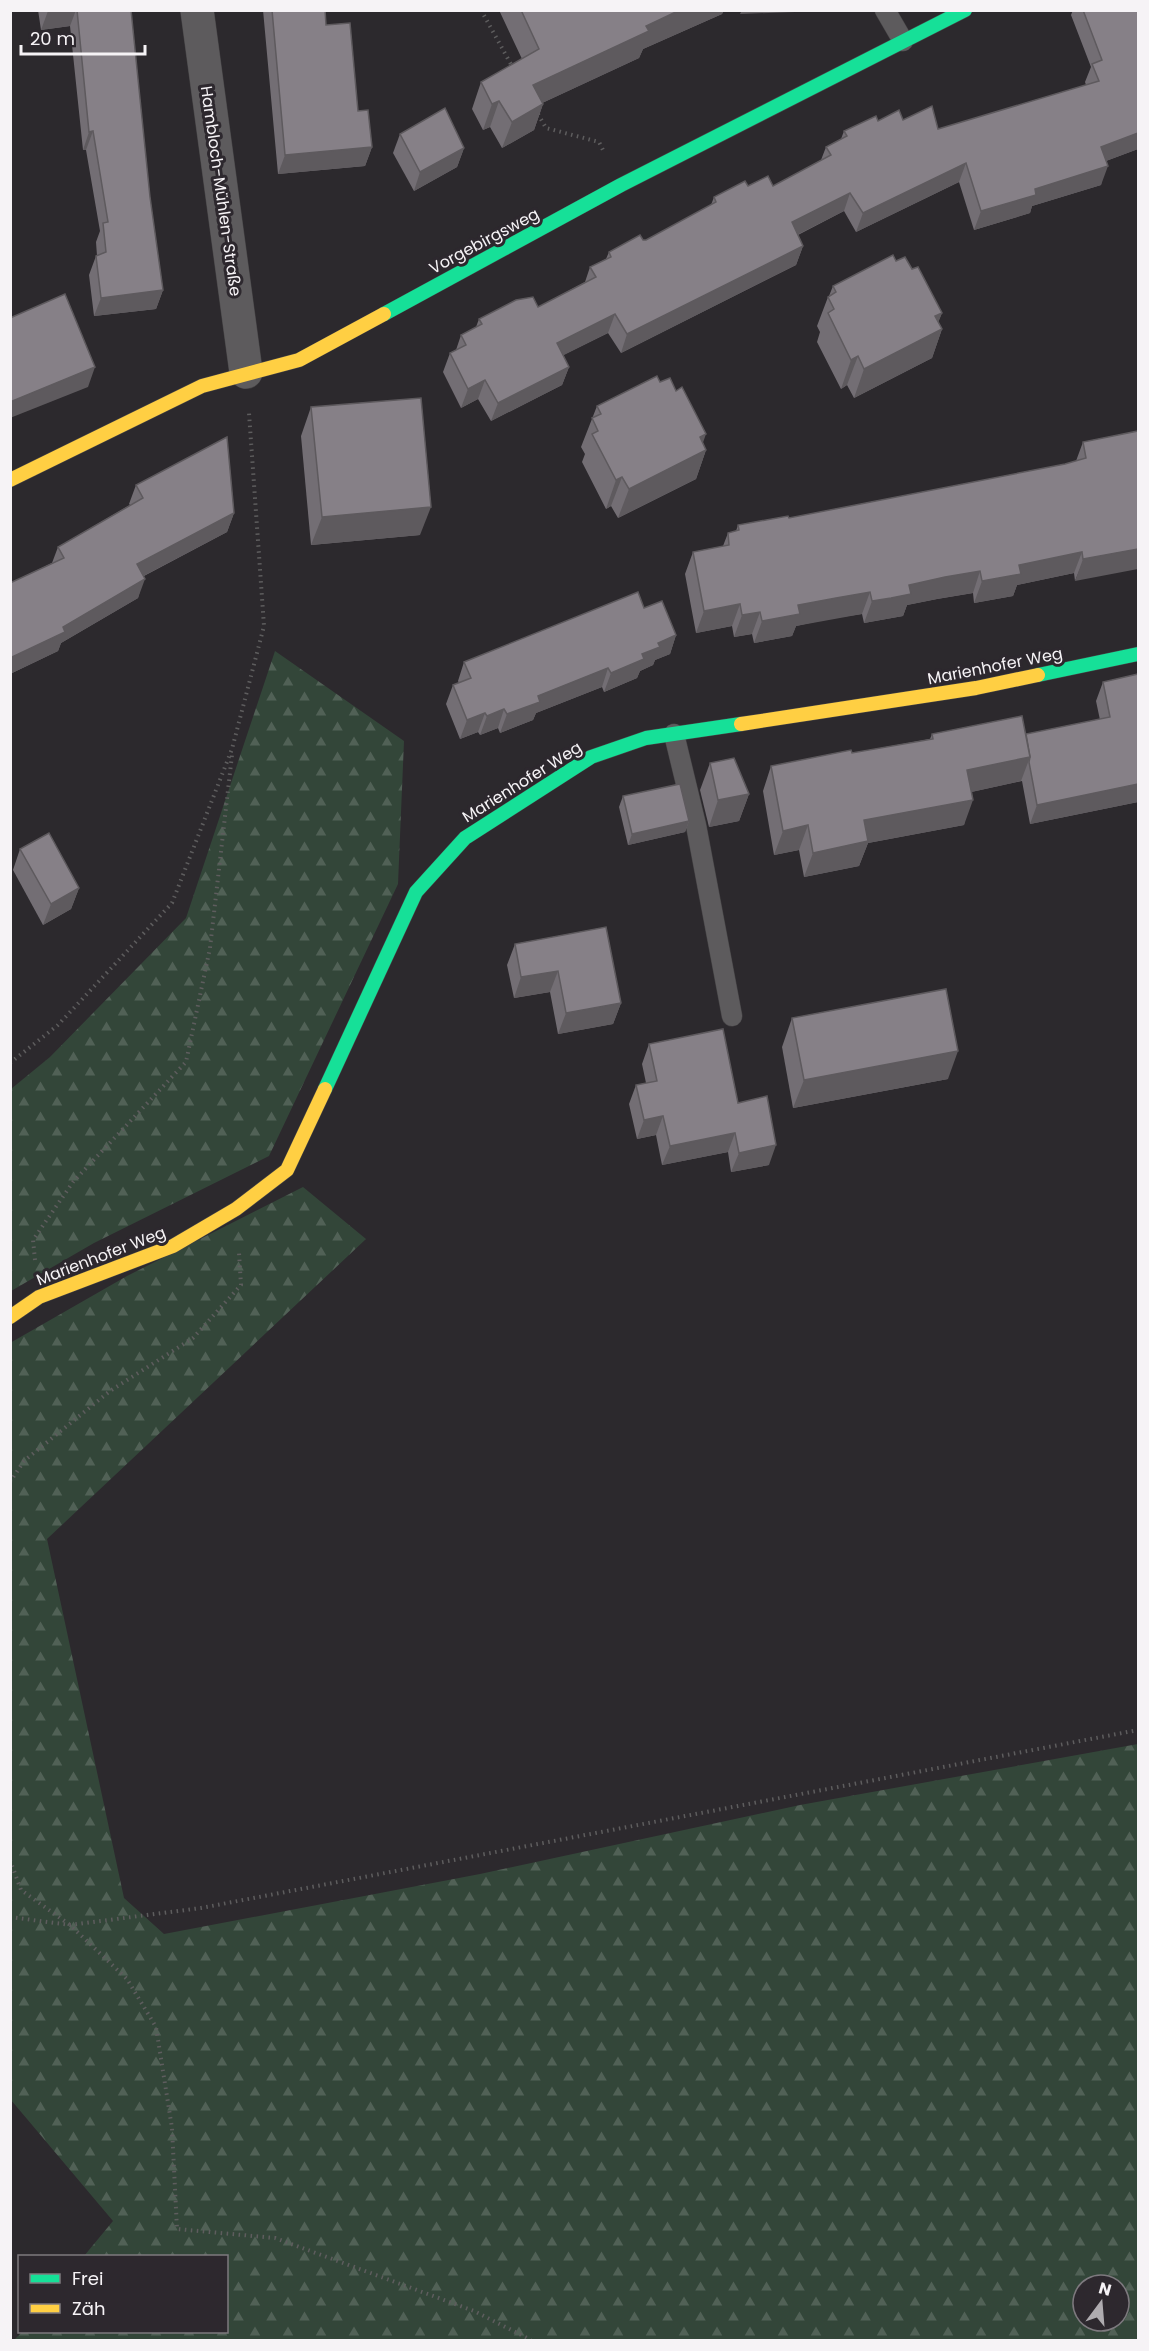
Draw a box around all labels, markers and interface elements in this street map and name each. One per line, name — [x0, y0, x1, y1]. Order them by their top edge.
scale bar — [21, 18, 146, 56]
text: 20 m — [30, 26, 75, 51]
street label: Hambloch-Mühlen-Straße — [195, 84, 247, 298]
street label: Vorgebirgsweg — [425, 202, 543, 280]
street label: Marienhofer Weg — [926, 642, 1064, 690]
street label: Marienhofer Weg — [458, 736, 586, 828]
street label: Marienhofer Weg — [33, 1221, 169, 1291]
legend — [18, 2255, 228, 2333]
text: Frei — [72, 2266, 103, 2291]
north arrow — [1071, 2273, 1131, 2333]
text: N — [1096, 2276, 1114, 2302]
text: Zäh — [72, 2296, 105, 2321]

